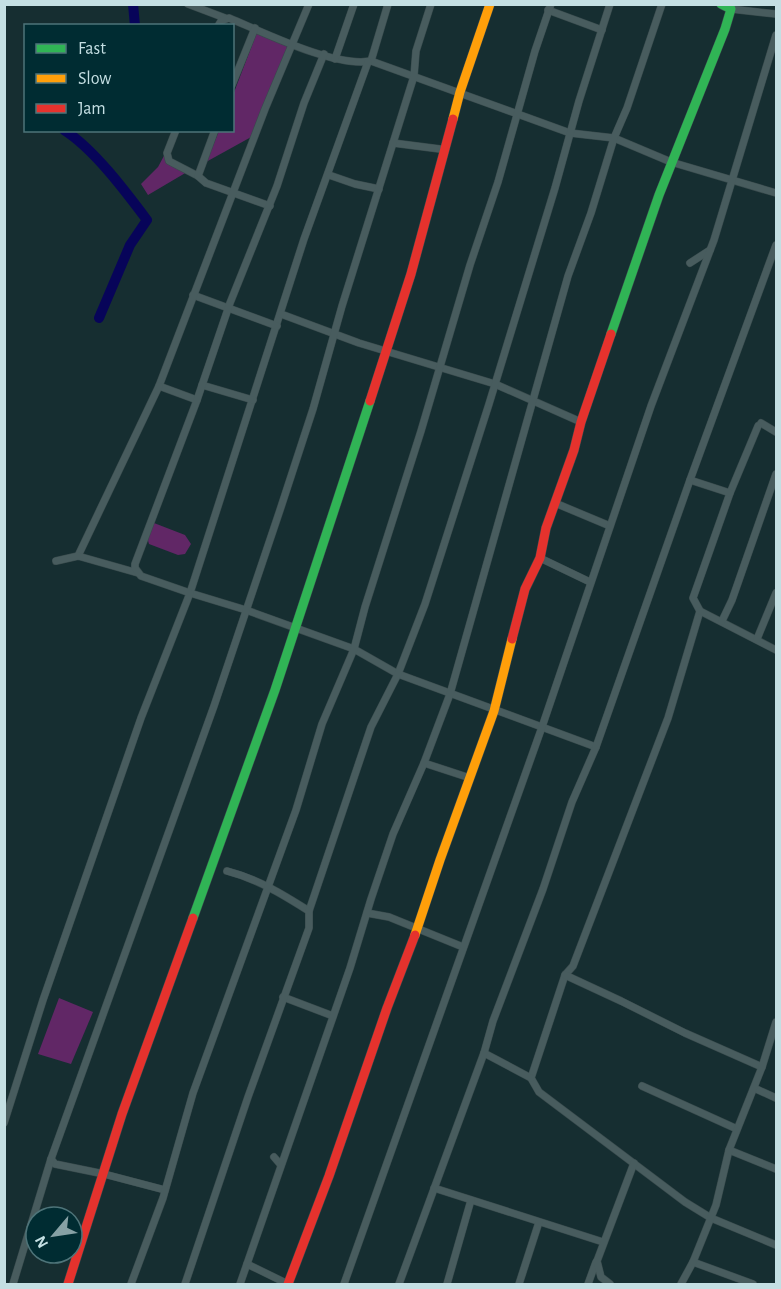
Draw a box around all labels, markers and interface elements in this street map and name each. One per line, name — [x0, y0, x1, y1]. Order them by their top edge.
legend — [24, 24, 234, 132]
text: Fast — [78, 40, 106, 58]
text: Slow — [78, 70, 111, 88]
text: Jam — [78, 100, 106, 118]
north arrow — [24, 1205, 84, 1265]
text: N — [32, 1233, 51, 1251]

